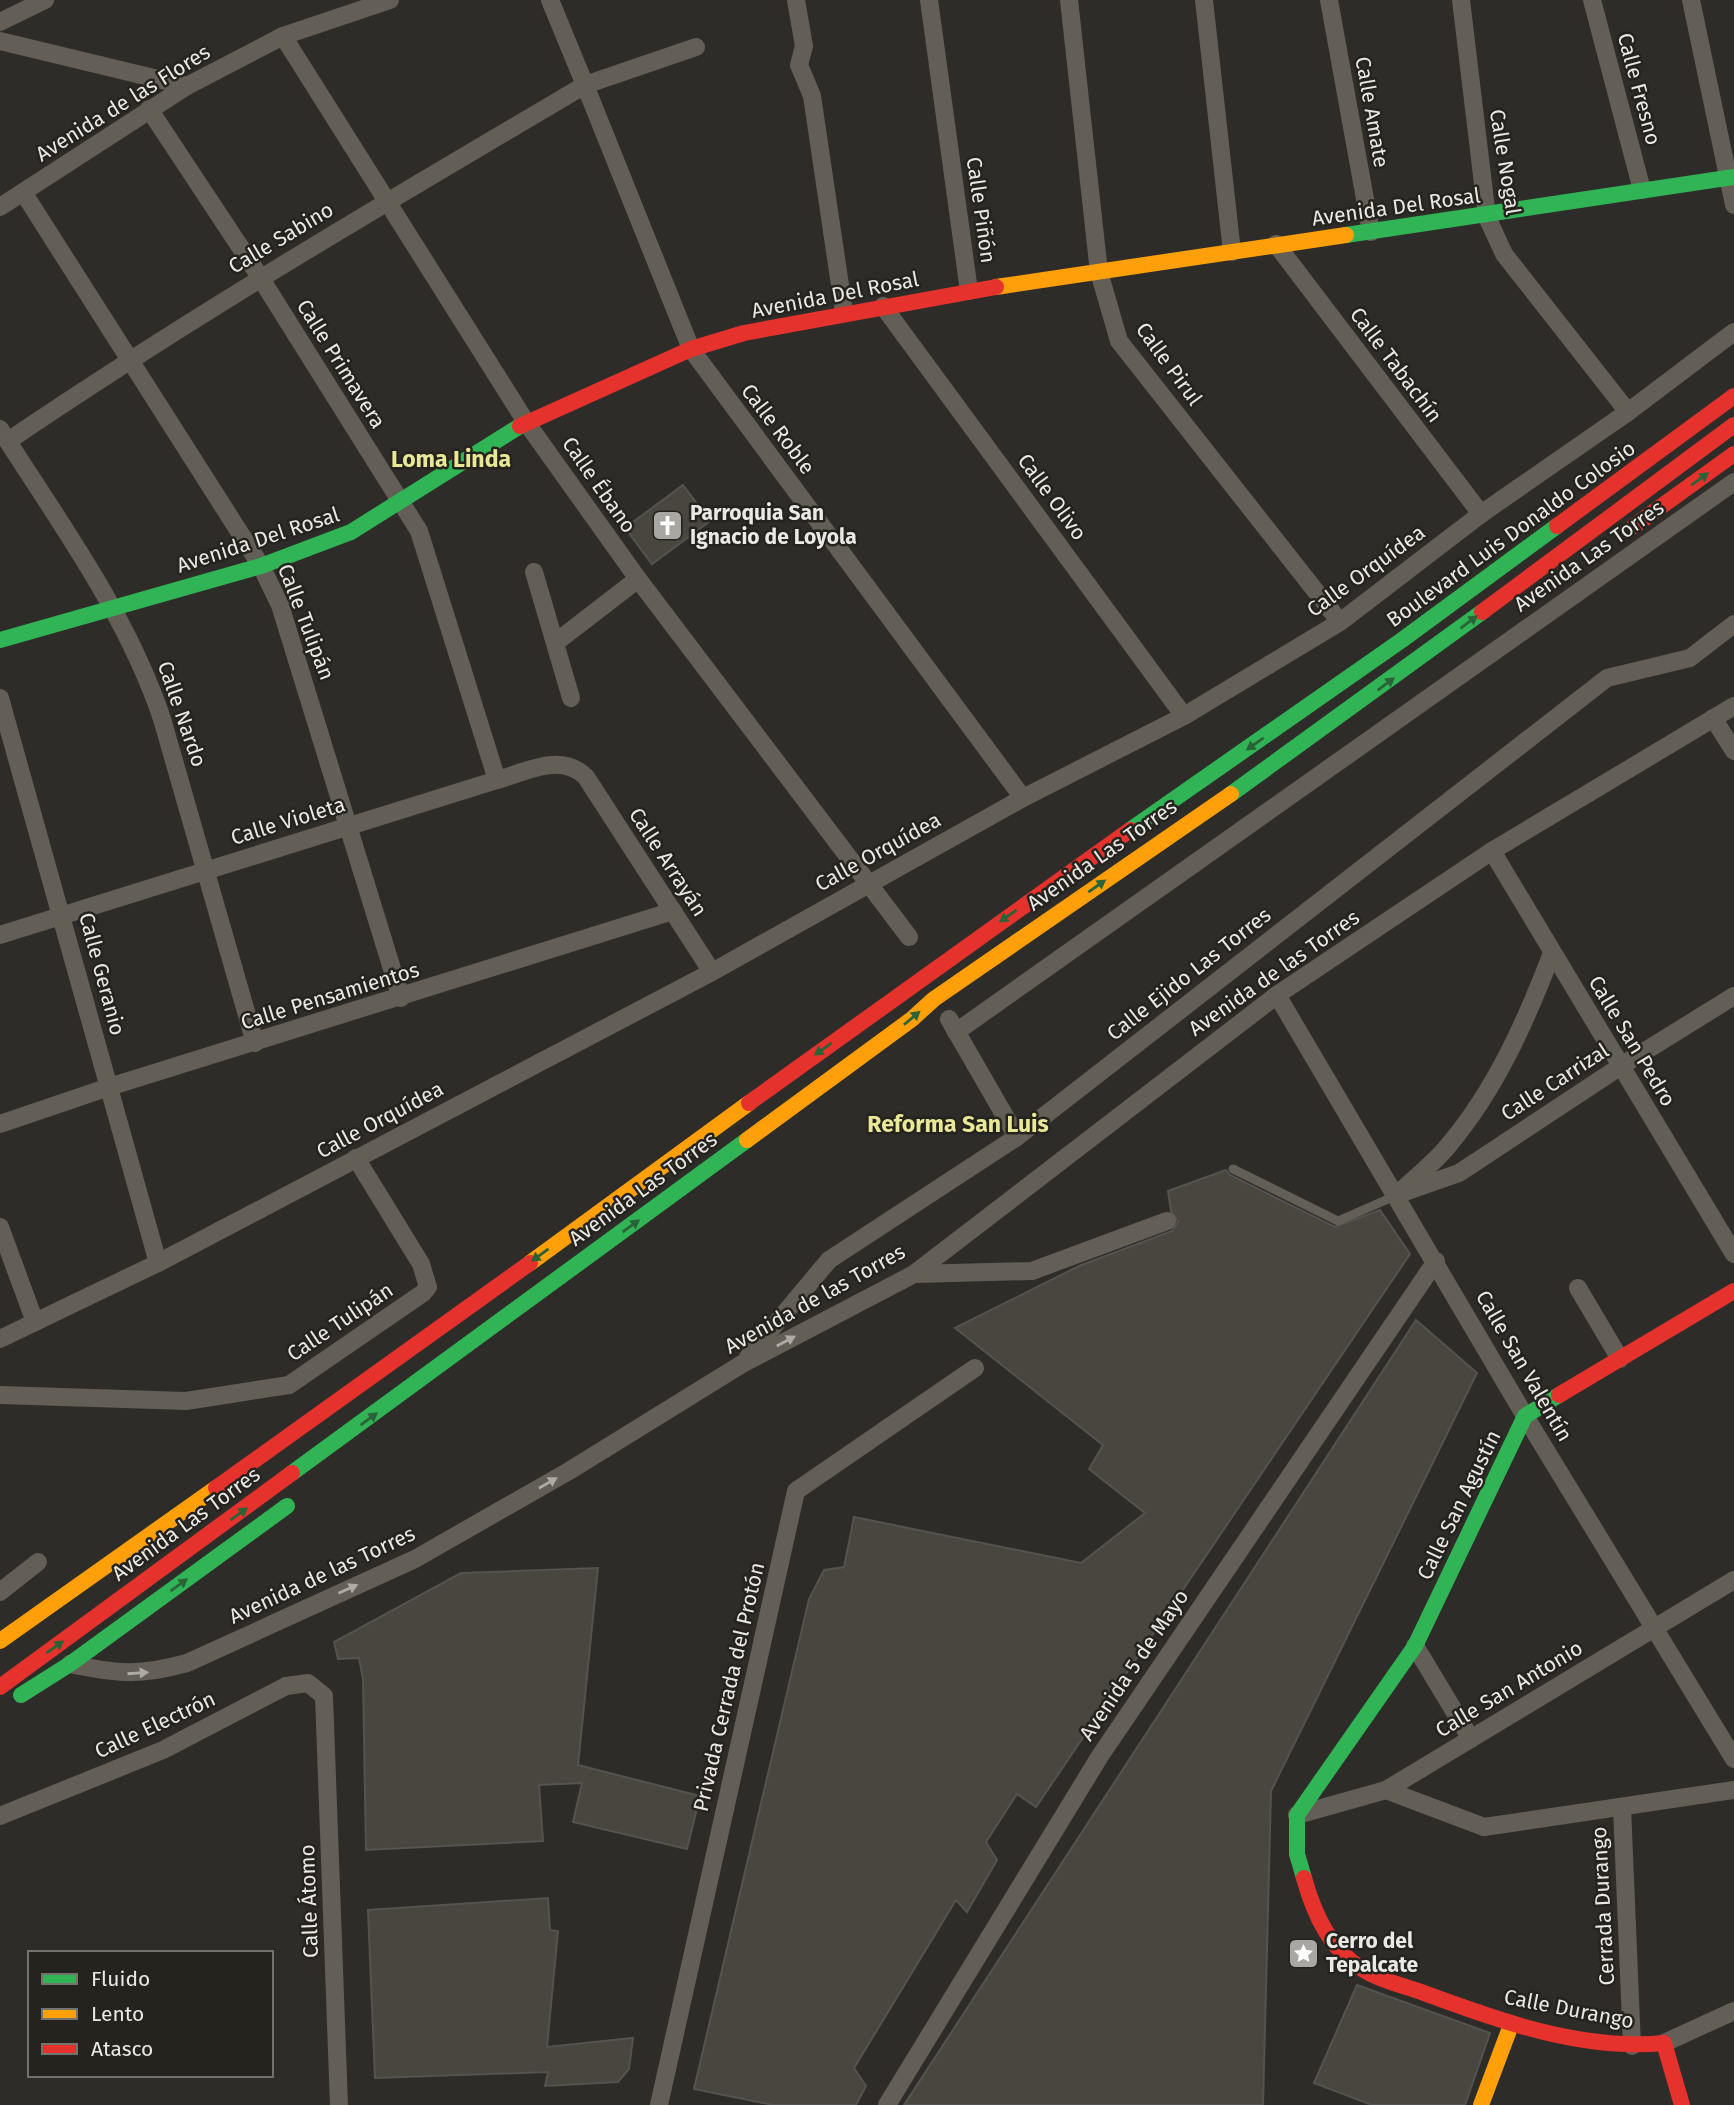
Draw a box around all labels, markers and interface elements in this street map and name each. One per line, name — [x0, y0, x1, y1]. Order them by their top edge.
street label: Calle Fresno — [1612, 30, 1666, 148]
street label: Avenida de las Flores — [31, 39, 215, 167]
street label: Calle Amate — [1349, 55, 1395, 169]
street label: Calle Nogal — [1484, 107, 1526, 217]
street label: Calle Piñón — [961, 155, 1001, 265]
street label: Avenida Del Rosal — [1310, 182, 1482, 232]
street label: Calle Sabino — [224, 197, 338, 279]
street label: Avenida Del Rosal — [749, 266, 921, 324]
street label: Calle Primavera — [291, 295, 391, 433]
street label: Calle Tabachín — [1344, 302, 1448, 428]
street label: Calle Pirul — [1130, 317, 1208, 411]
street label: Calle Roble — [736, 379, 820, 479]
street label: Calle Ébano — [556, 432, 642, 538]
street label: Boulevard Luis Donaldo Colosio — [1382, 435, 1640, 633]
district label: Loma Linda — [391, 445, 511, 473]
street label: Calle Olivo — [1012, 448, 1092, 546]
one-way arrow — [1691, 472, 1709, 486]
street label: Avenida Las Torres — [1509, 494, 1669, 617]
place label: Parroquia San Ignacio de Loyola — [690, 500, 857, 550]
street label: Avenida Del Rosal — [173, 501, 343, 579]
church icon: Parroquia San Ignacio de Loyola — [650, 508, 684, 542]
street label: Calle Orquídea — [1302, 519, 1430, 623]
street label: Calle Tulipán — [272, 560, 340, 684]
one-way arrow — [1460, 615, 1478, 629]
street label: Calle Nardo — [152, 658, 212, 770]
one-way arrow — [1376, 676, 1394, 691]
one-way arrow — [1246, 737, 1264, 751]
street label: Calle Violeta — [228, 791, 348, 851]
street label: Avenida Las Torres — [1022, 793, 1182, 916]
street label: Calle Arrayán — [623, 803, 713, 921]
street label: Calle Orquídea — [811, 807, 945, 897]
one-way arrow — [1088, 879, 1106, 893]
street label: Calle Ejido Las Torres — [1102, 902, 1276, 1046]
street label: Avenida de las Torres — [1184, 904, 1365, 1042]
one-way arrow — [999, 909, 1017, 923]
street label: Calle Geranio — [73, 910, 131, 1038]
street label: Calle Pensamientos — [238, 956, 423, 1036]
street label: Calle San Pedro — [1583, 971, 1681, 1111]
one-way arrow — [903, 1010, 921, 1026]
street label: Calle Carrizal — [1496, 1038, 1614, 1126]
one-way arrow — [814, 1042, 832, 1056]
street label: Calle Orquídea — [312, 1076, 448, 1164]
district label: Reforma San Luis — [867, 1110, 1049, 1138]
street label: Avenida Las Torres — [564, 1126, 722, 1252]
one-way arrow — [622, 1220, 640, 1234]
street label: Avenida de las Torres — [720, 1238, 910, 1359]
one-way arrow — [531, 1248, 550, 1262]
street label: Calle Tulipán — [282, 1277, 398, 1367]
street label: Calle San Valentín — [1470, 1286, 1578, 1446]
one-way arrow — [776, 1335, 796, 1347]
one-way arrow — [359, 1412, 377, 1427]
street label: Calle San Agustín — [1412, 1426, 1506, 1584]
street label: Avenida Las Torres — [107, 1461, 265, 1587]
one-way arrow — [539, 1476, 558, 1489]
one-way arrow — [230, 1506, 248, 1521]
street label: Avenida de las Torres — [225, 1520, 419, 1630]
street label: Privada Cerrada del Protón — [688, 1560, 770, 1814]
one-way arrow — [170, 1578, 189, 1592]
one-way arrow — [338, 1583, 358, 1595]
street label: Avenida 5 de Mayo — [1074, 1584, 1194, 1746]
street label: Calle San Antonio — [1431, 1635, 1587, 1743]
one-way arrow — [46, 1640, 64, 1654]
one-way arrow — [127, 1667, 149, 1678]
street label: Calle Electrón — [90, 1686, 220, 1764]
street label: Cerrada Durango — [1586, 1826, 1620, 1986]
street label: Calle Átomo — [294, 1844, 324, 1958]
place label: Cerro del Tepalcate — [1326, 1928, 1419, 1978]
place icon: Cerro del Tepalcate — [1286, 1936, 1320, 1970]
legend — [28, 1951, 273, 2077]
text: Fluido — [91, 1966, 150, 1992]
street label: Calle Durango — [1502, 1984, 1636, 2034]
text: Lento — [91, 2001, 144, 2027]
text: Atasco — [91, 2036, 153, 2062]

